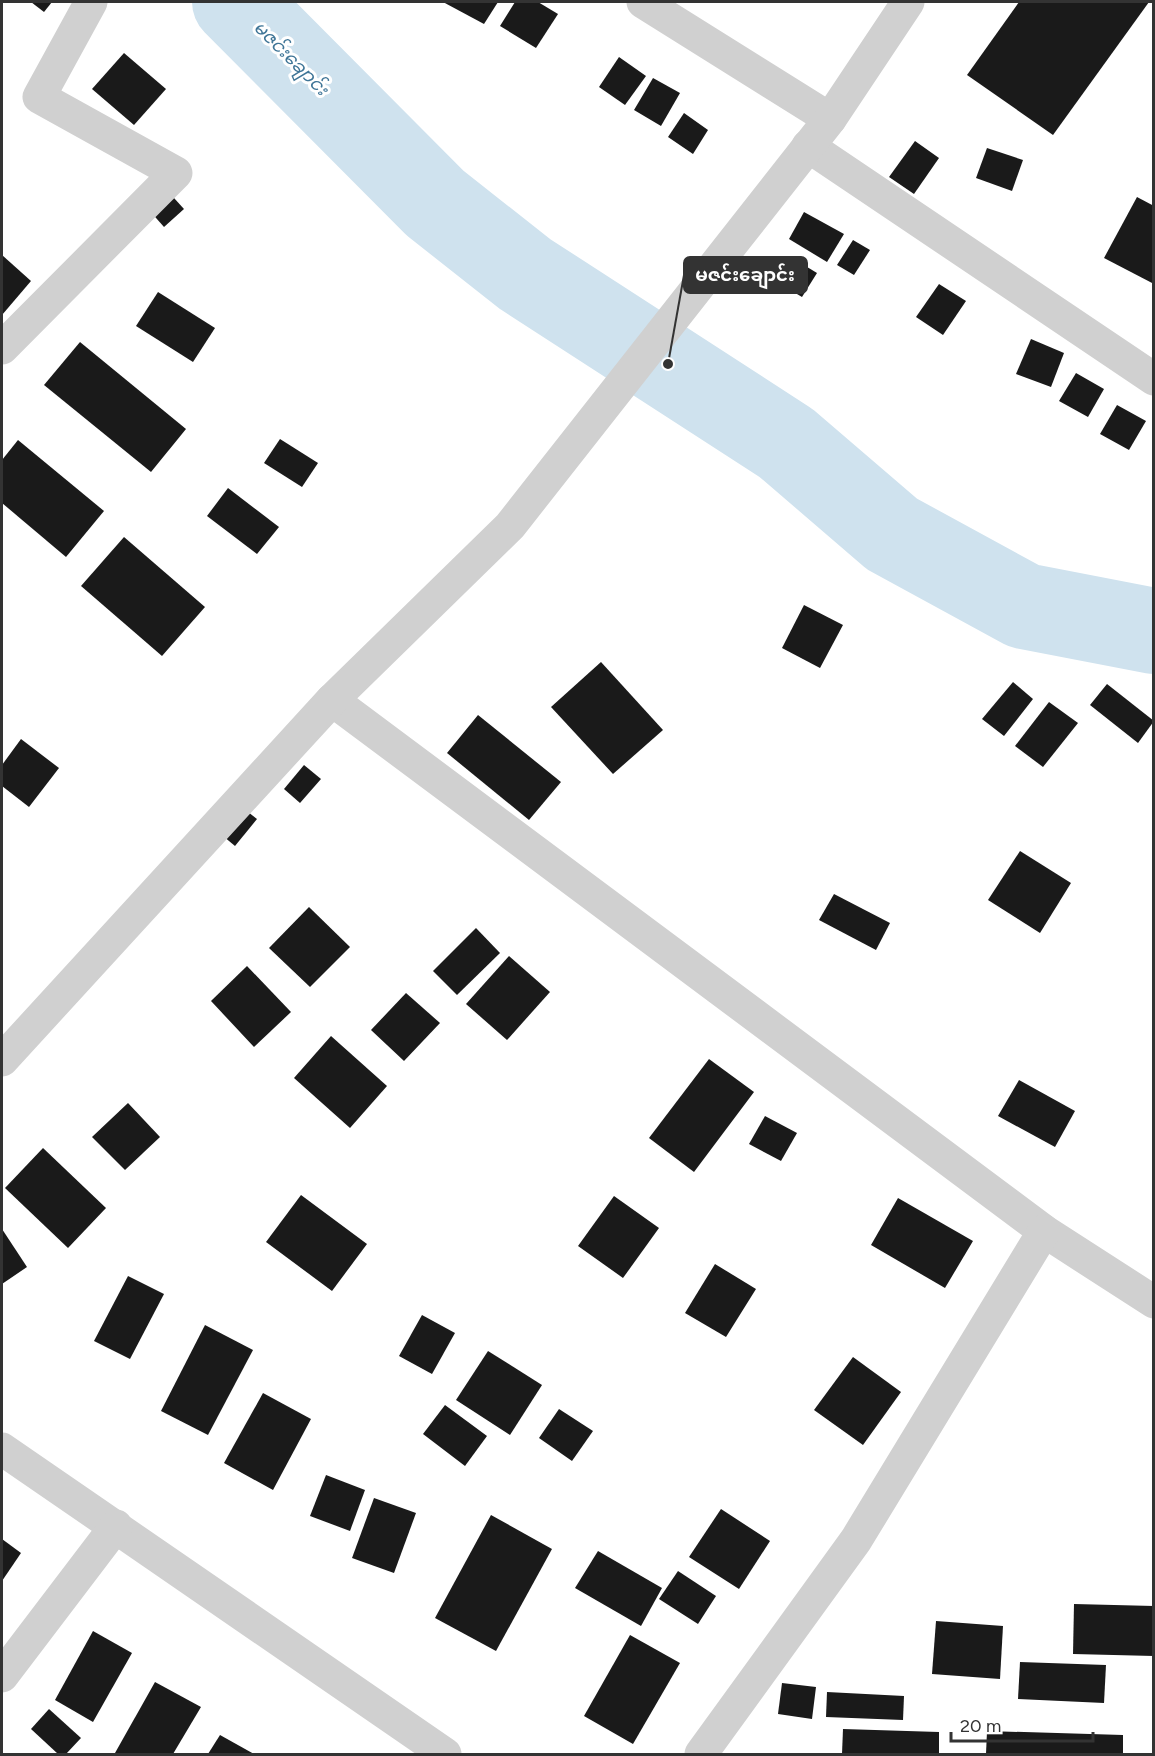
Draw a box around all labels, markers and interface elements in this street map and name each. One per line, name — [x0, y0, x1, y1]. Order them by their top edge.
water label: မဇင်းချောင်း — [246, 15, 336, 104]
callout: မဇင်းချောင်း — [684, 257, 807, 293]
text: မဇင်းချောင်း — [695, 263, 795, 290]
scale bar — [951, 1705, 1094, 1743]
text: 20 m — [960, 1715, 1001, 1737]

